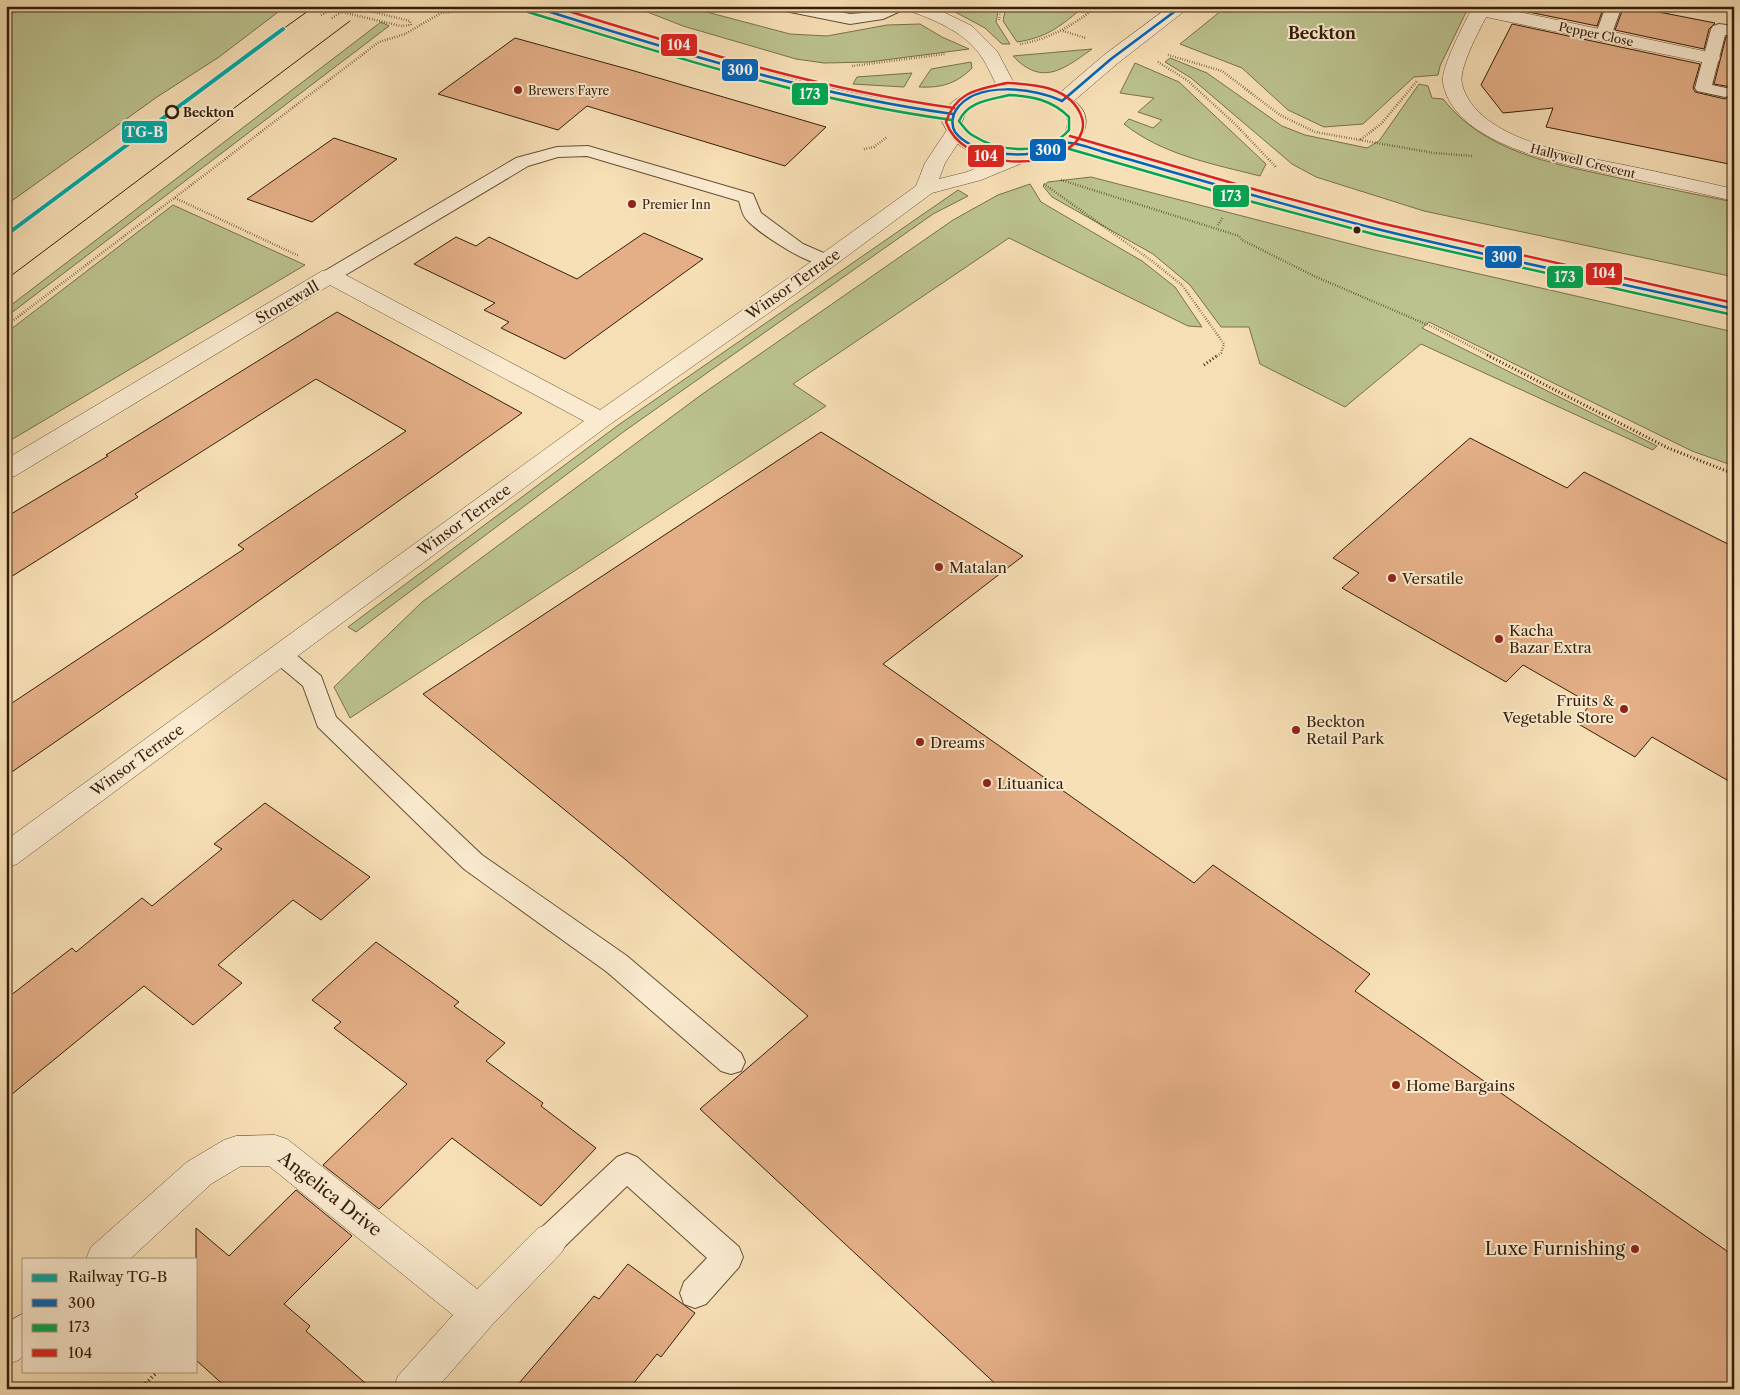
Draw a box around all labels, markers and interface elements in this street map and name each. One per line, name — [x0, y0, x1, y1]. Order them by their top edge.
street label: Pepper Close — [1557, 19, 1635, 49]
district label: Beckton — [1288, 23, 1356, 43]
line badge: 104 — [660, 33, 698, 57]
text: 104 — [667, 36, 691, 54]
line badge: 300 — [721, 58, 759, 82]
text: 300 — [727, 61, 753, 79]
line badge: 173 — [791, 82, 829, 106]
place label: Brewers Fayre — [528, 83, 610, 98]
marker: Brewers Fayre — [512, 84, 524, 96]
text: 173 — [799, 85, 821, 103]
marker: Beckton — [165, 105, 179, 119]
place label: Beckton — [183, 105, 235, 120]
line badge: TG-B — [121, 120, 168, 144]
text: TG-B — [124, 123, 164, 141]
line badge: 300 — [1029, 138, 1067, 162]
text: 300 — [1035, 141, 1061, 159]
street label: Hallywell Crescent — [1529, 141, 1638, 181]
line badge: 104 — [967, 144, 1005, 168]
text: 104 — [974, 147, 998, 165]
line badge: 173 — [1212, 184, 1250, 208]
text: 173 — [1220, 187, 1242, 205]
place label: Premier Inn — [642, 197, 711, 212]
marker: Premier Inn — [626, 198, 638, 210]
unlabelled marker — [1352, 225, 1362, 235]
street label: Winsor Terrace — [741, 244, 844, 324]
line badge: 300 — [1484, 245, 1523, 269]
text: 300 — [1491, 248, 1517, 266]
line badge: 104 — [1585, 262, 1623, 286]
text: 104 — [1592, 264, 1616, 282]
line badge: 173 — [1546, 265, 1584, 289]
text: 173 — [1554, 268, 1576, 286]
street label: Stonewall — [252, 276, 322, 328]
street label: Winsor Terrace — [413, 480, 514, 561]
place label: Matalan — [949, 558, 1008, 577]
marker: Matalan — [933, 561, 945, 573]
place label: Versatile — [1401, 569, 1463, 588]
marker: Versatile — [1386, 572, 1398, 584]
place label: Kacha Bazar Extra — [1509, 621, 1592, 657]
marker: Kacha Bazar Extra — [1493, 633, 1505, 645]
place label: Fruits & Vegetable Store — [1502, 691, 1614, 727]
marker: Fruits & Vegetable Store — [1618, 703, 1630, 715]
place label: Beckton Retail Park — [1306, 712, 1385, 748]
street label: Winsor Terrace — [86, 720, 187, 801]
marker: Beckton Retail Park — [1290, 724, 1302, 736]
place label: Dreams — [930, 733, 985, 752]
marker: Dreams — [914, 736, 926, 748]
place label: Lituanica — [997, 774, 1064, 793]
marker: Lituanica — [981, 777, 993, 789]
place label: Home Bargains — [1406, 1076, 1515, 1095]
marker: Home Bargains — [1390, 1079, 1402, 1091]
street label: Angelica Drive — [273, 1146, 386, 1241]
place label: Luxe Furnishing — [1485, 1238, 1626, 1260]
marker: Luxe Furnishing — [1629, 1243, 1641, 1255]
legend — [22, 1258, 198, 1372]
text: Railway TG-B — [68, 1267, 167, 1286]
text: 300 — [68, 1293, 95, 1312]
text: 173 — [68, 1317, 90, 1336]
text: 104 — [68, 1343, 92, 1362]

